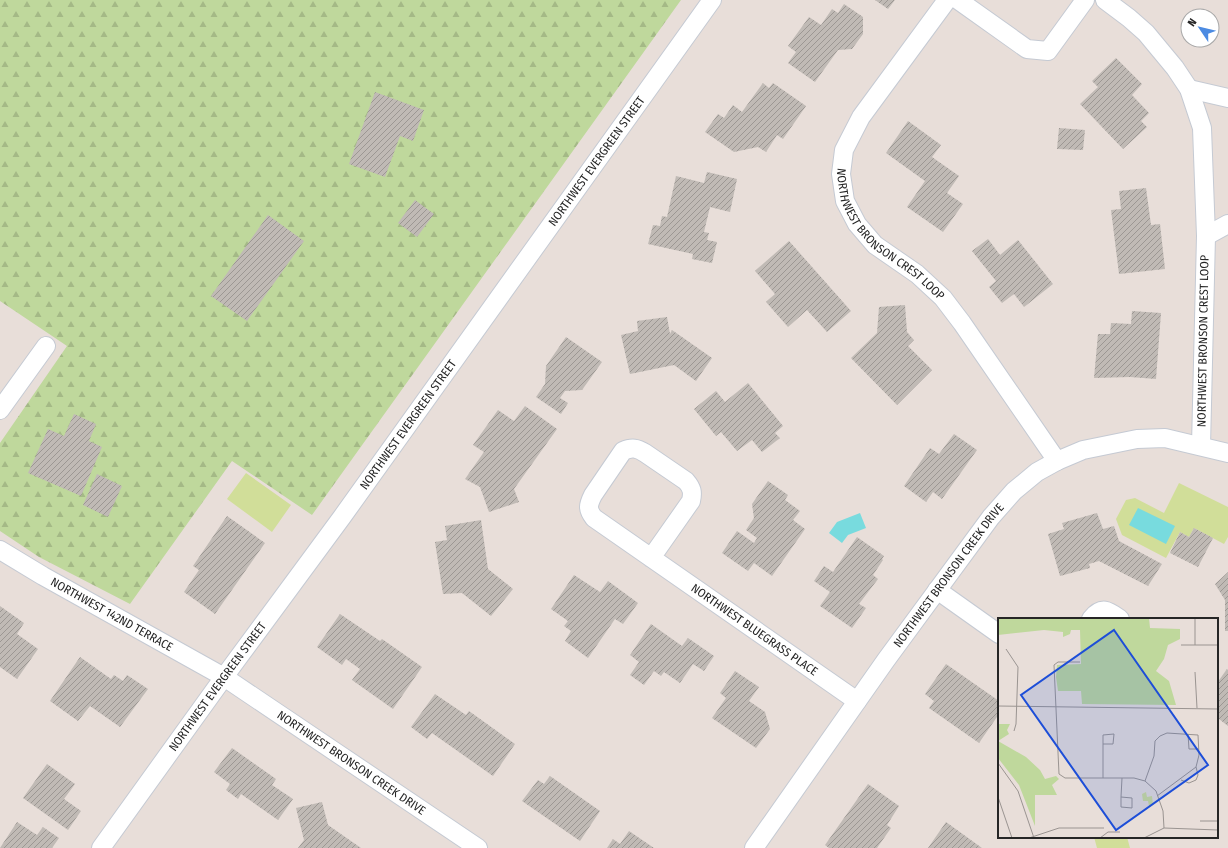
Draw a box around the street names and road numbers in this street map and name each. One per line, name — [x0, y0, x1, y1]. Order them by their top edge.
street label: NORTHWEST EVERGREEN STREET — [546, 93, 648, 229]
street label: NORTHWEST BRONSON CREST LOOP — [834, 167, 947, 303]
street label: NORTHWEST BRONSON CREST LOOP — [1194, 255, 1212, 427]
street label: NORTHWEST EVERGREEN STREET — [357, 357, 459, 492]
street label: NORTHWEST BRONSON CREEK DRIVE — [891, 500, 1007, 650]
street label: NORTHWEST 142ND TERRACE — [48, 575, 176, 654]
street label: NORTHWEST BLUEGRASS PLACE — [689, 581, 821, 679]
street label: NORTHWEST EVERGREEN STREET — [166, 619, 269, 754]
street label: NORTHWEST BRONSON CREEK DRIVE — [275, 708, 428, 818]

